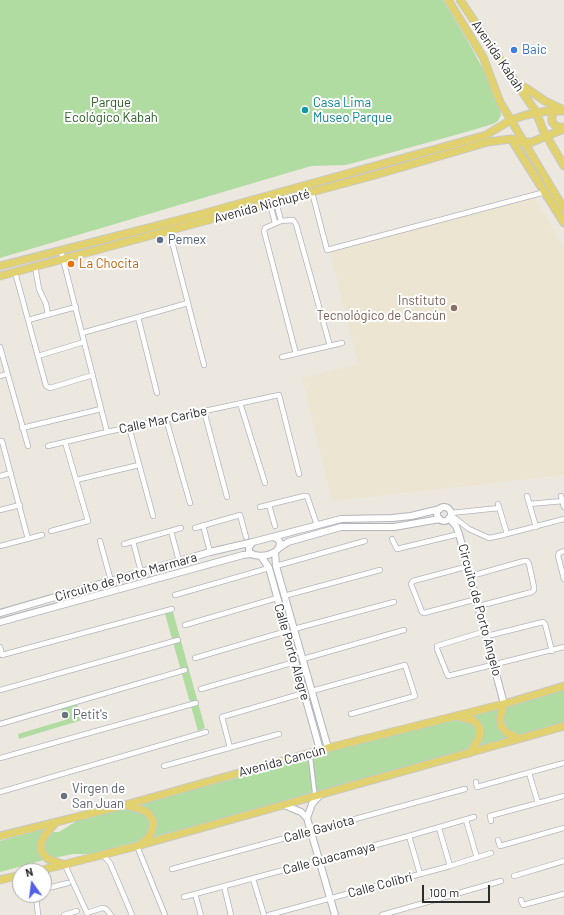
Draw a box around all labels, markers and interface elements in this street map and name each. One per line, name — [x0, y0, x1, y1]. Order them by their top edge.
street label: Avenida Kabah — [468, 17, 528, 95]
place label: Baic — [522, 42, 547, 58]
marker: Baic — [509, 45, 519, 55]
park label: Parque Ecológico Kabah — [64, 95, 158, 126]
place label: Casa Lima Museo Parque — [313, 95, 392, 126]
marker: Casa Lima Museo Parque — [300, 105, 310, 115]
street label: Avenida Nichupté — [212, 186, 312, 226]
place label: Pemex — [168, 232, 206, 248]
marker: Pemex — [155, 235, 165, 245]
place label: La Chocita — [79, 256, 139, 272]
marker: La Chocita — [66, 259, 76, 269]
place label: Instituto Tecnológico de Cancún — [316, 293, 446, 324]
marker: Instituto Tecnológico de Cancún — [449, 303, 459, 313]
street label: Calle Mar Caribe — [118, 403, 208, 437]
street label: Circuito de Porto Angelo — [455, 542, 505, 678]
street label: Circuito de Porto Marmara — [53, 549, 199, 605]
street label: Calle Porto Alegre — [271, 602, 313, 702]
place label: Petit's — [73, 707, 108, 723]
marker: Petit's — [60, 710, 70, 720]
street label: Avenida Cancún — [237, 742, 327, 780]
place label: Virgen de San Juan — [72, 781, 125, 812]
marker: Virgen de San Juan — [59, 791, 69, 801]
street label: Calle Gaviota — [282, 812, 356, 846]
street label: Calle Guacamaya — [281, 838, 377, 878]
north arrow — [12, 863, 52, 903]
text: N — [24, 865, 34, 879]
street label: Calle Colibrí — [346, 869, 414, 901]
scale bar — [424, 877, 492, 903]
text: 100 m — [429, 885, 459, 899]

